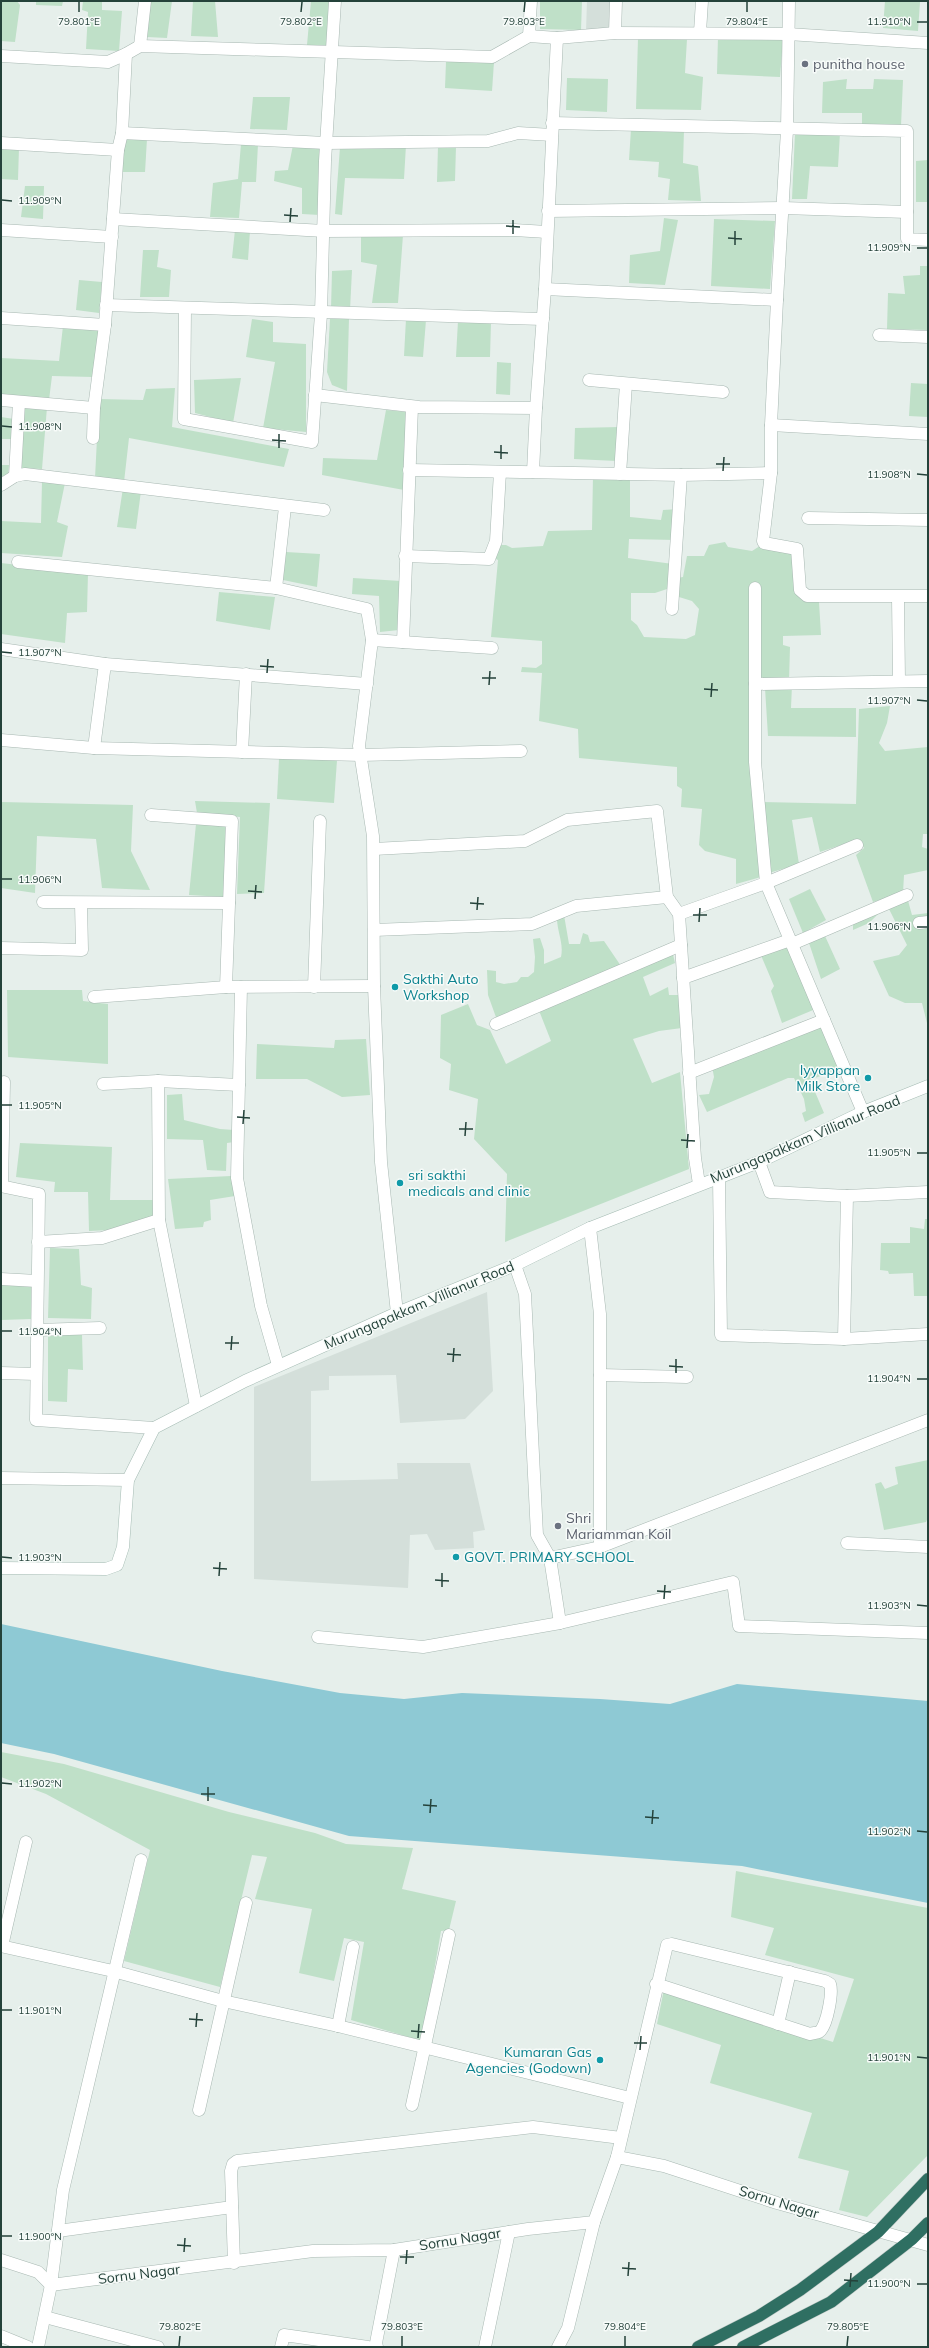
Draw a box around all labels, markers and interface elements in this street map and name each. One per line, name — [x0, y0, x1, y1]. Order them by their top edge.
text: 79.801°E — [58, 15, 100, 28]
text: 79.802°E — [280, 15, 322, 28]
text: 79.803°E — [503, 15, 545, 28]
text: 79.804°E — [726, 15, 768, 28]
text: 11.910°N — [867, 15, 911, 28]
place label: punitha house — [813, 55, 905, 73]
marker: punitha house — [800, 59, 810, 69]
text: 11.909°N — [18, 194, 62, 207]
text: 11.909°N — [867, 241, 911, 254]
text: 11.908°N — [18, 420, 62, 433]
text: 11.908°N — [867, 468, 911, 481]
text: 11.907°N — [18, 646, 62, 659]
text: 11.907°N — [867, 694, 911, 707]
text: 11.906°N — [18, 873, 62, 886]
text: 11.906°N — [867, 920, 911, 933]
place label: Sakthi Auto Workshop — [403, 970, 478, 1004]
marker: Sakthi Auto Workshop — [390, 982, 400, 992]
place label: Iyyappan Milk Store — [796, 1061, 860, 1095]
marker: Iyyappan Milk Store — [863, 1073, 873, 1083]
street label: Murungapakkam Villianur Road — [707, 1091, 903, 1187]
text: 11.905°N — [18, 1099, 62, 1112]
text: 11.905°N — [867, 1146, 911, 1159]
place label: sri sakthi medicals and clinic — [408, 1166, 530, 1200]
marker: sri sakthi medicals and clinic — [395, 1178, 405, 1188]
street label: Murungapakkam Villianur Road — [321, 1257, 517, 1353]
text: 11.904°N — [18, 1325, 62, 1338]
text: 11.904°N — [867, 1372, 911, 1385]
place label: Shri Mariamman Koil — [566, 1509, 671, 1543]
marker: Shri Mariamman Koil — [553, 1521, 563, 1531]
place label: GOVT. PRIMARY SCHOOL — [464, 1548, 634, 1566]
text: 11.903°N — [18, 1551, 62, 1564]
marker: GOVT. PRIMARY SCHOOL — [451, 1552, 461, 1562]
text: 11.903°N — [867, 1599, 911, 1612]
text: 11.902°N — [18, 1777, 62, 1790]
text: 11.902°N — [867, 1825, 911, 1838]
text: 11.901°N — [18, 2004, 62, 2017]
place label: Kumaran Gas Agencies (Godown) — [465, 2043, 592, 2077]
text: 11.901°N — [867, 2051, 911, 2064]
marker: Kumaran Gas Agencies (Godown) — [595, 2055, 605, 2065]
street label: Sornu Nagar — [737, 2181, 822, 2223]
street label: Sornu Nagar — [418, 2224, 503, 2254]
text: 11.900°N — [18, 2230, 62, 2243]
street label: Sornu Nagar — [97, 2260, 182, 2288]
text: 11.900°N — [867, 2277, 911, 2290]
text: 79.802°E — [159, 2320, 201, 2333]
text: 79.803°E — [381, 2320, 423, 2333]
text: 79.804°E — [604, 2320, 646, 2333]
text: 79.805°E — [827, 2320, 869, 2333]

